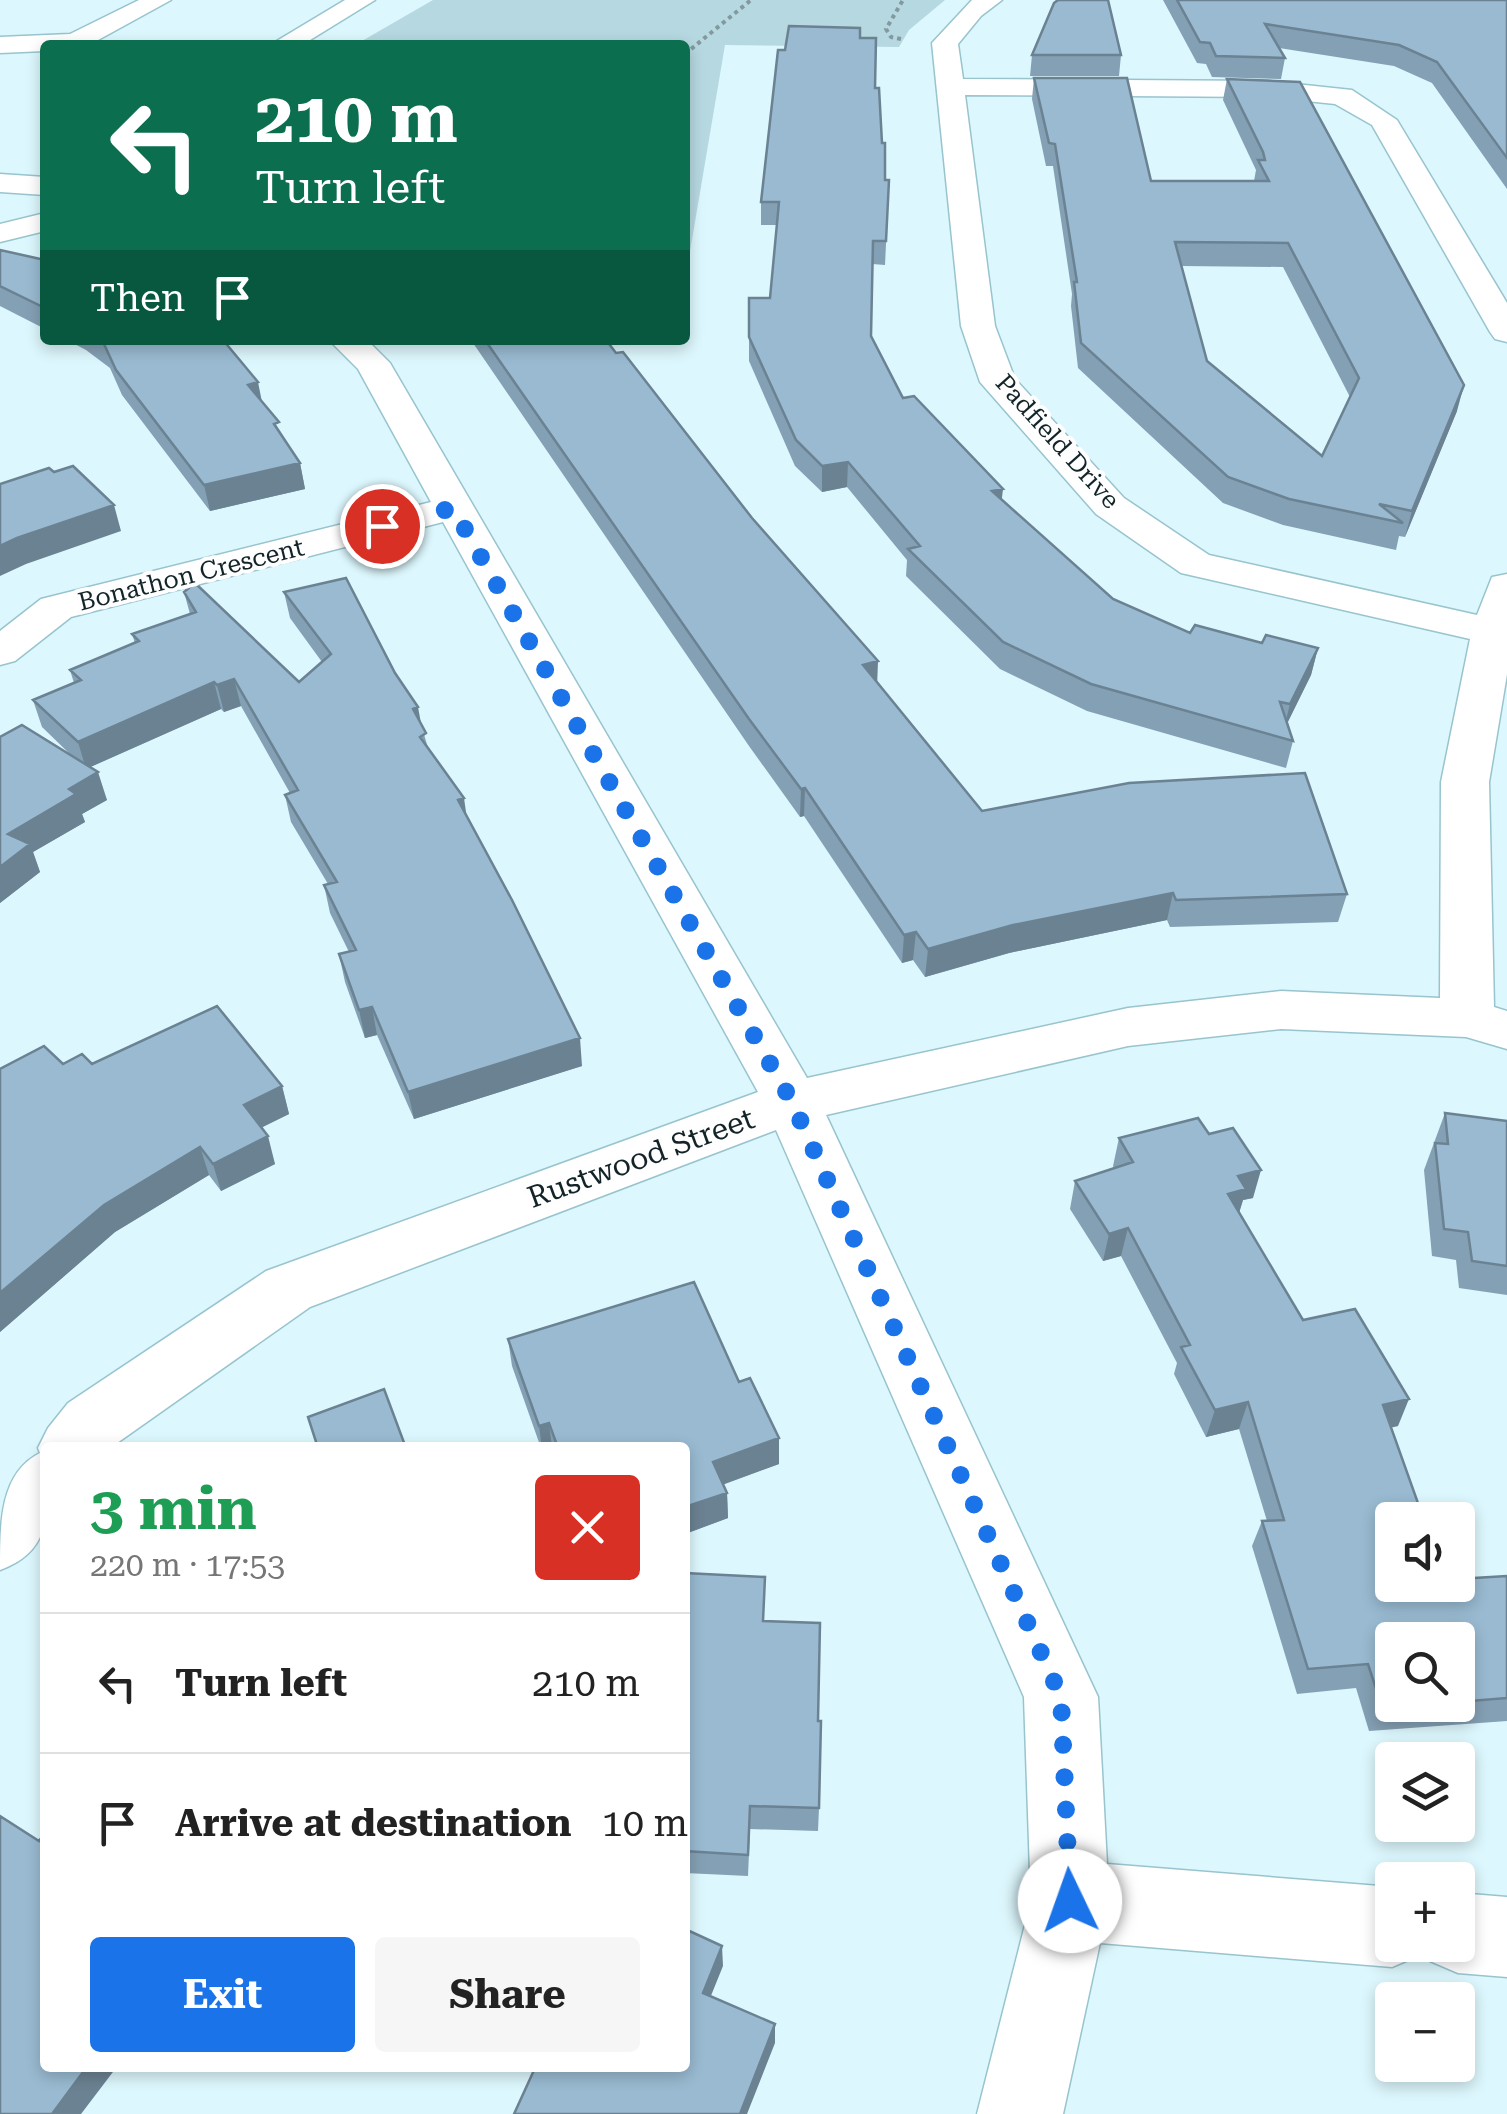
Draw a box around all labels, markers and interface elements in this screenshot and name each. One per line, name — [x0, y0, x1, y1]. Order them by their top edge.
text: 210 m — [255, 77, 458, 159]
icon: left — [90, 80, 220, 210]
text: Turn left — [255, 161, 445, 214]
icon: arrive — [205, 270, 260, 325]
text: Then — [90, 276, 185, 320]
street label: Padfield Drive — [990, 368, 1125, 514]
pin — [340, 484, 425, 569]
icon: arrive — [355, 499, 410, 554]
street label: Bonathon Crescent — [75, 532, 307, 617]
street label: Rustwood Street — [523, 1100, 759, 1215]
text: 3 min — [90, 1473, 257, 1544]
button: close — [535, 1475, 640, 1580]
map controls — [1375, 1502, 1475, 2082]
button: sound — [1375, 1502, 1475, 1602]
text: 220 m · 17:53 — [90, 1546, 285, 1584]
button: search — [1375, 1622, 1475, 1722]
icon: left — [90, 1656, 145, 1711]
text: Turn left — [175, 1661, 347, 1705]
text: 210 m — [532, 1661, 640, 1705]
button: layers — [1375, 1742, 1475, 1842]
icon: arrive — [90, 1796, 145, 1851]
text: Arrive at destination — [175, 1801, 571, 1845]
text: 10 m — [601, 1801, 688, 1845]
position arrow — [1018, 1849, 1122, 1953]
button: + — [1375, 1862, 1475, 1962]
button: Exit — [90, 1937, 355, 2052]
button: Share — [375, 1937, 640, 2052]
button: − — [1375, 1982, 1475, 2082]

